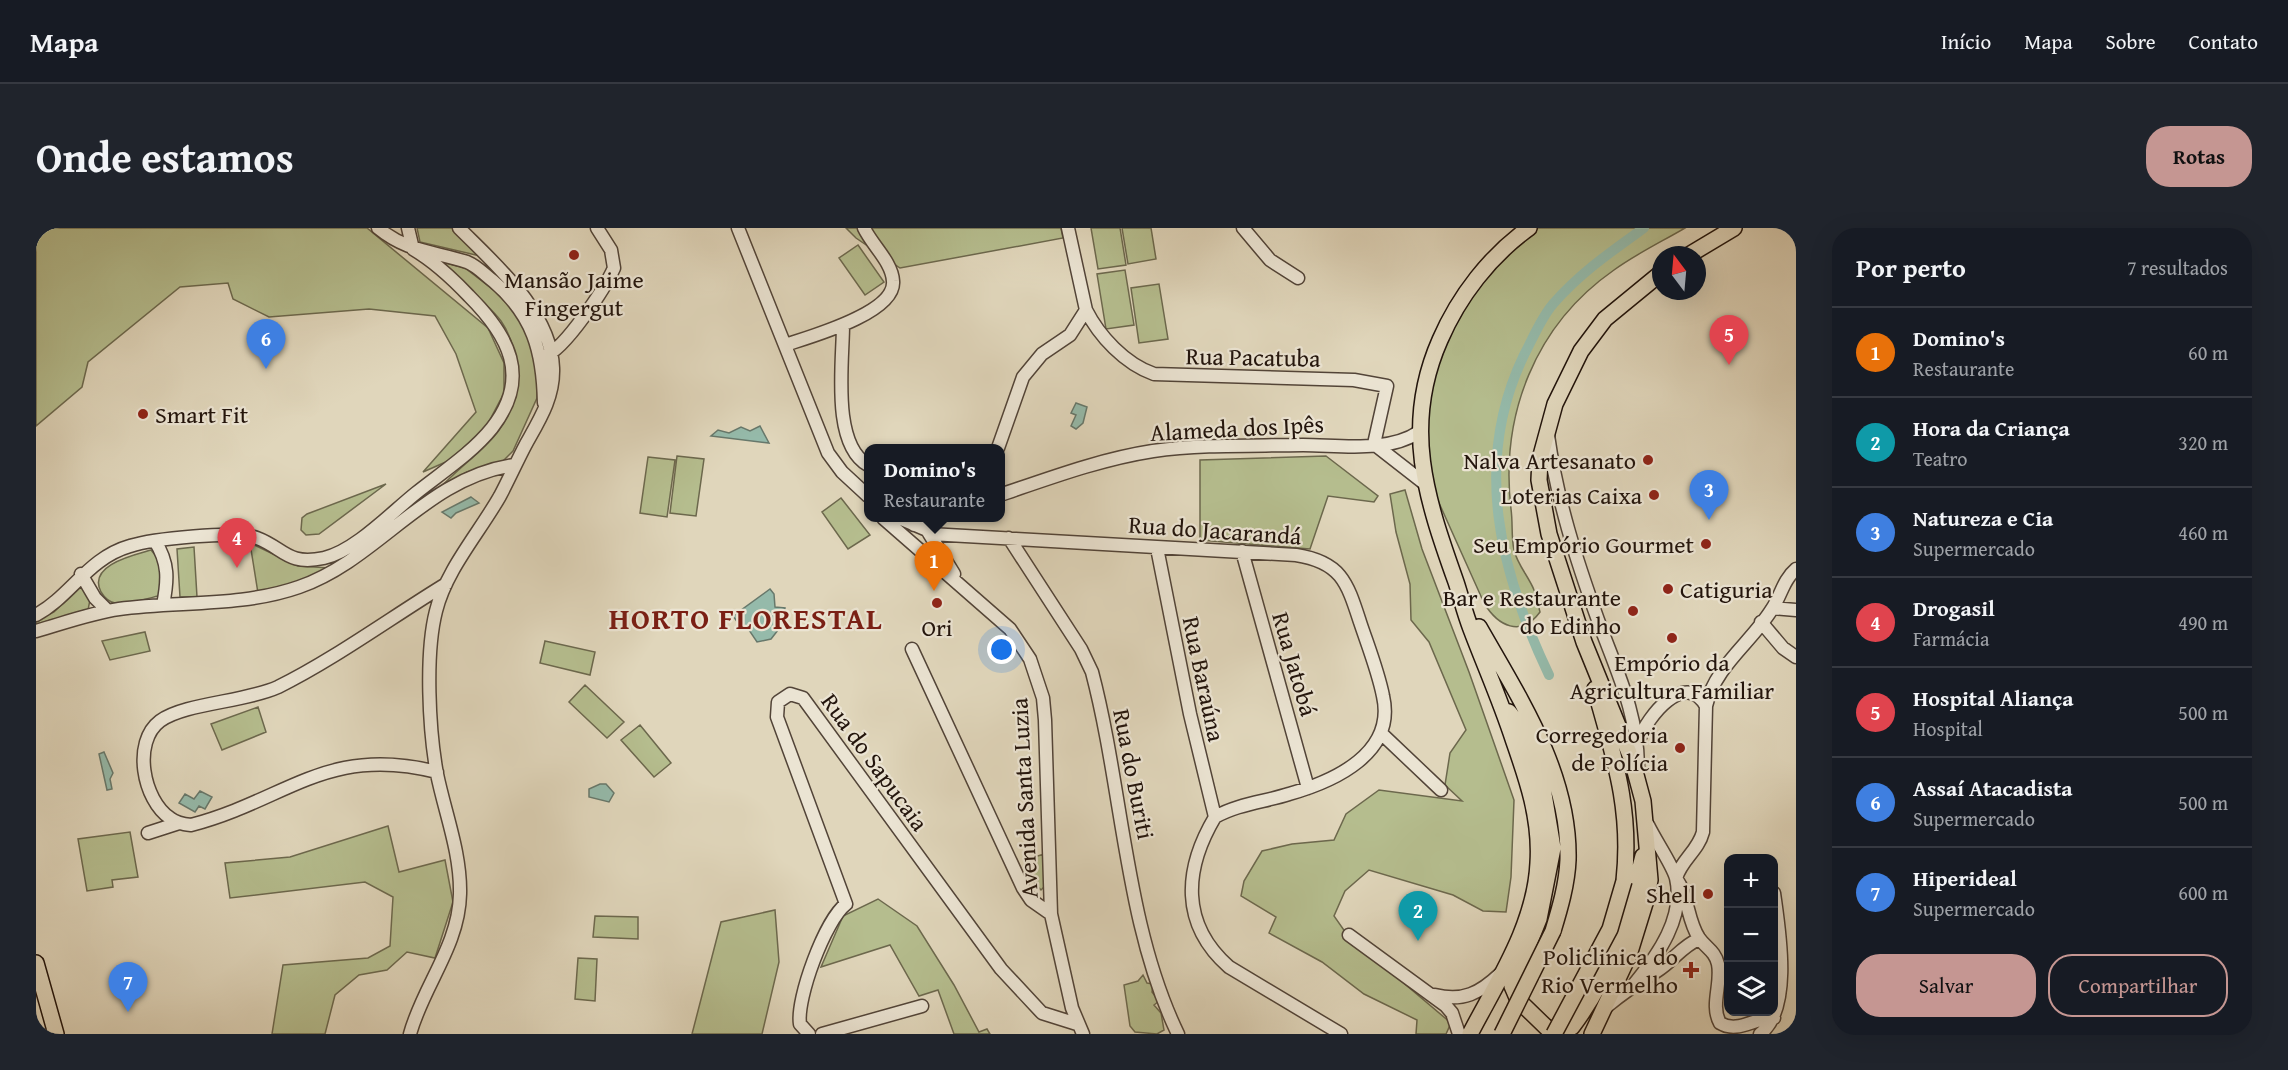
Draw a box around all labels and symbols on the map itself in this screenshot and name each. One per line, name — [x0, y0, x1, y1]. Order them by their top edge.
north arrow — [1652, 246, 1706, 300]
marker: Mansão Jaime Fingergut — [567, 248, 581, 262]
place label: Mansão Jaime Fingergut — [504, 262, 644, 325]
pin: 5 — [1710, 316, 1748, 365]
pin: 6 — [246, 320, 286, 369]
street label: Rua Pacatuba — [1185, 338, 1321, 376]
place label: Smart Fit — [155, 397, 249, 432]
street label: Alameda dos Ipês — [1149, 406, 1325, 450]
marker: Smart Fit — [136, 407, 150, 421]
place label: Nalva Artesanato — [1464, 443, 1636, 478]
marker: Nalva Artesanato — [1641, 453, 1655, 467]
pin: 3 — [1690, 470, 1728, 520]
place label: Loterias Caixa — [1501, 478, 1643, 513]
marker: Loterias Caixa — [1647, 488, 1661, 502]
street label: Rua do Jacarandá — [1127, 506, 1303, 554]
pin: 4 — [218, 518, 256, 568]
place label: Seu Empório Gourmet — [1473, 527, 1695, 562]
marker: Seu Empório Gourmet — [1699, 537, 1713, 551]
pin: 1 — [914, 542, 954, 591]
place label: Catiguria — [1680, 572, 1773, 607]
place label: Bar e Restaurante do Edinho — [1443, 580, 1621, 643]
marker: Catiguria — [1661, 582, 1675, 596]
district label: HORTO FLORESTAL — [609, 596, 883, 640]
marker: Ori — [930, 596, 944, 610]
marker: Bar e Restaurante do Edinho — [1626, 604, 1640, 618]
street label: Rua Jatobá — [1263, 608, 1327, 721]
place label: Ori — [921, 610, 953, 645]
street label: Rua Baraúna — [1174, 613, 1234, 745]
marker: Empório da Agricultura Familiar — [1665, 631, 1679, 645]
your location — [987, 635, 1016, 664]
place label: Empório da Agricultura Familiar — [1570, 645, 1774, 708]
street label: Rua do Sapucaia — [813, 686, 937, 839]
street label: Avenida Santa Luzia — [1001, 696, 1047, 899]
street label: Rua do Buriti — [1104, 706, 1164, 842]
place label: Corregedoria de Polícia — [1536, 717, 1669, 780]
marker: Corregedoria de Polícia — [1673, 741, 1687, 755]
place label: Shell — [1646, 877, 1696, 912]
marker: Shell — [1701, 887, 1715, 901]
pin: 2 — [1398, 892, 1438, 941]
place label: Policlinica do Rio Vermelho — [1541, 939, 1678, 1002]
marker: Policlinica do Rio Vermelho — [1682, 961, 1700, 979]
pin: 7 — [108, 962, 148, 1012]

